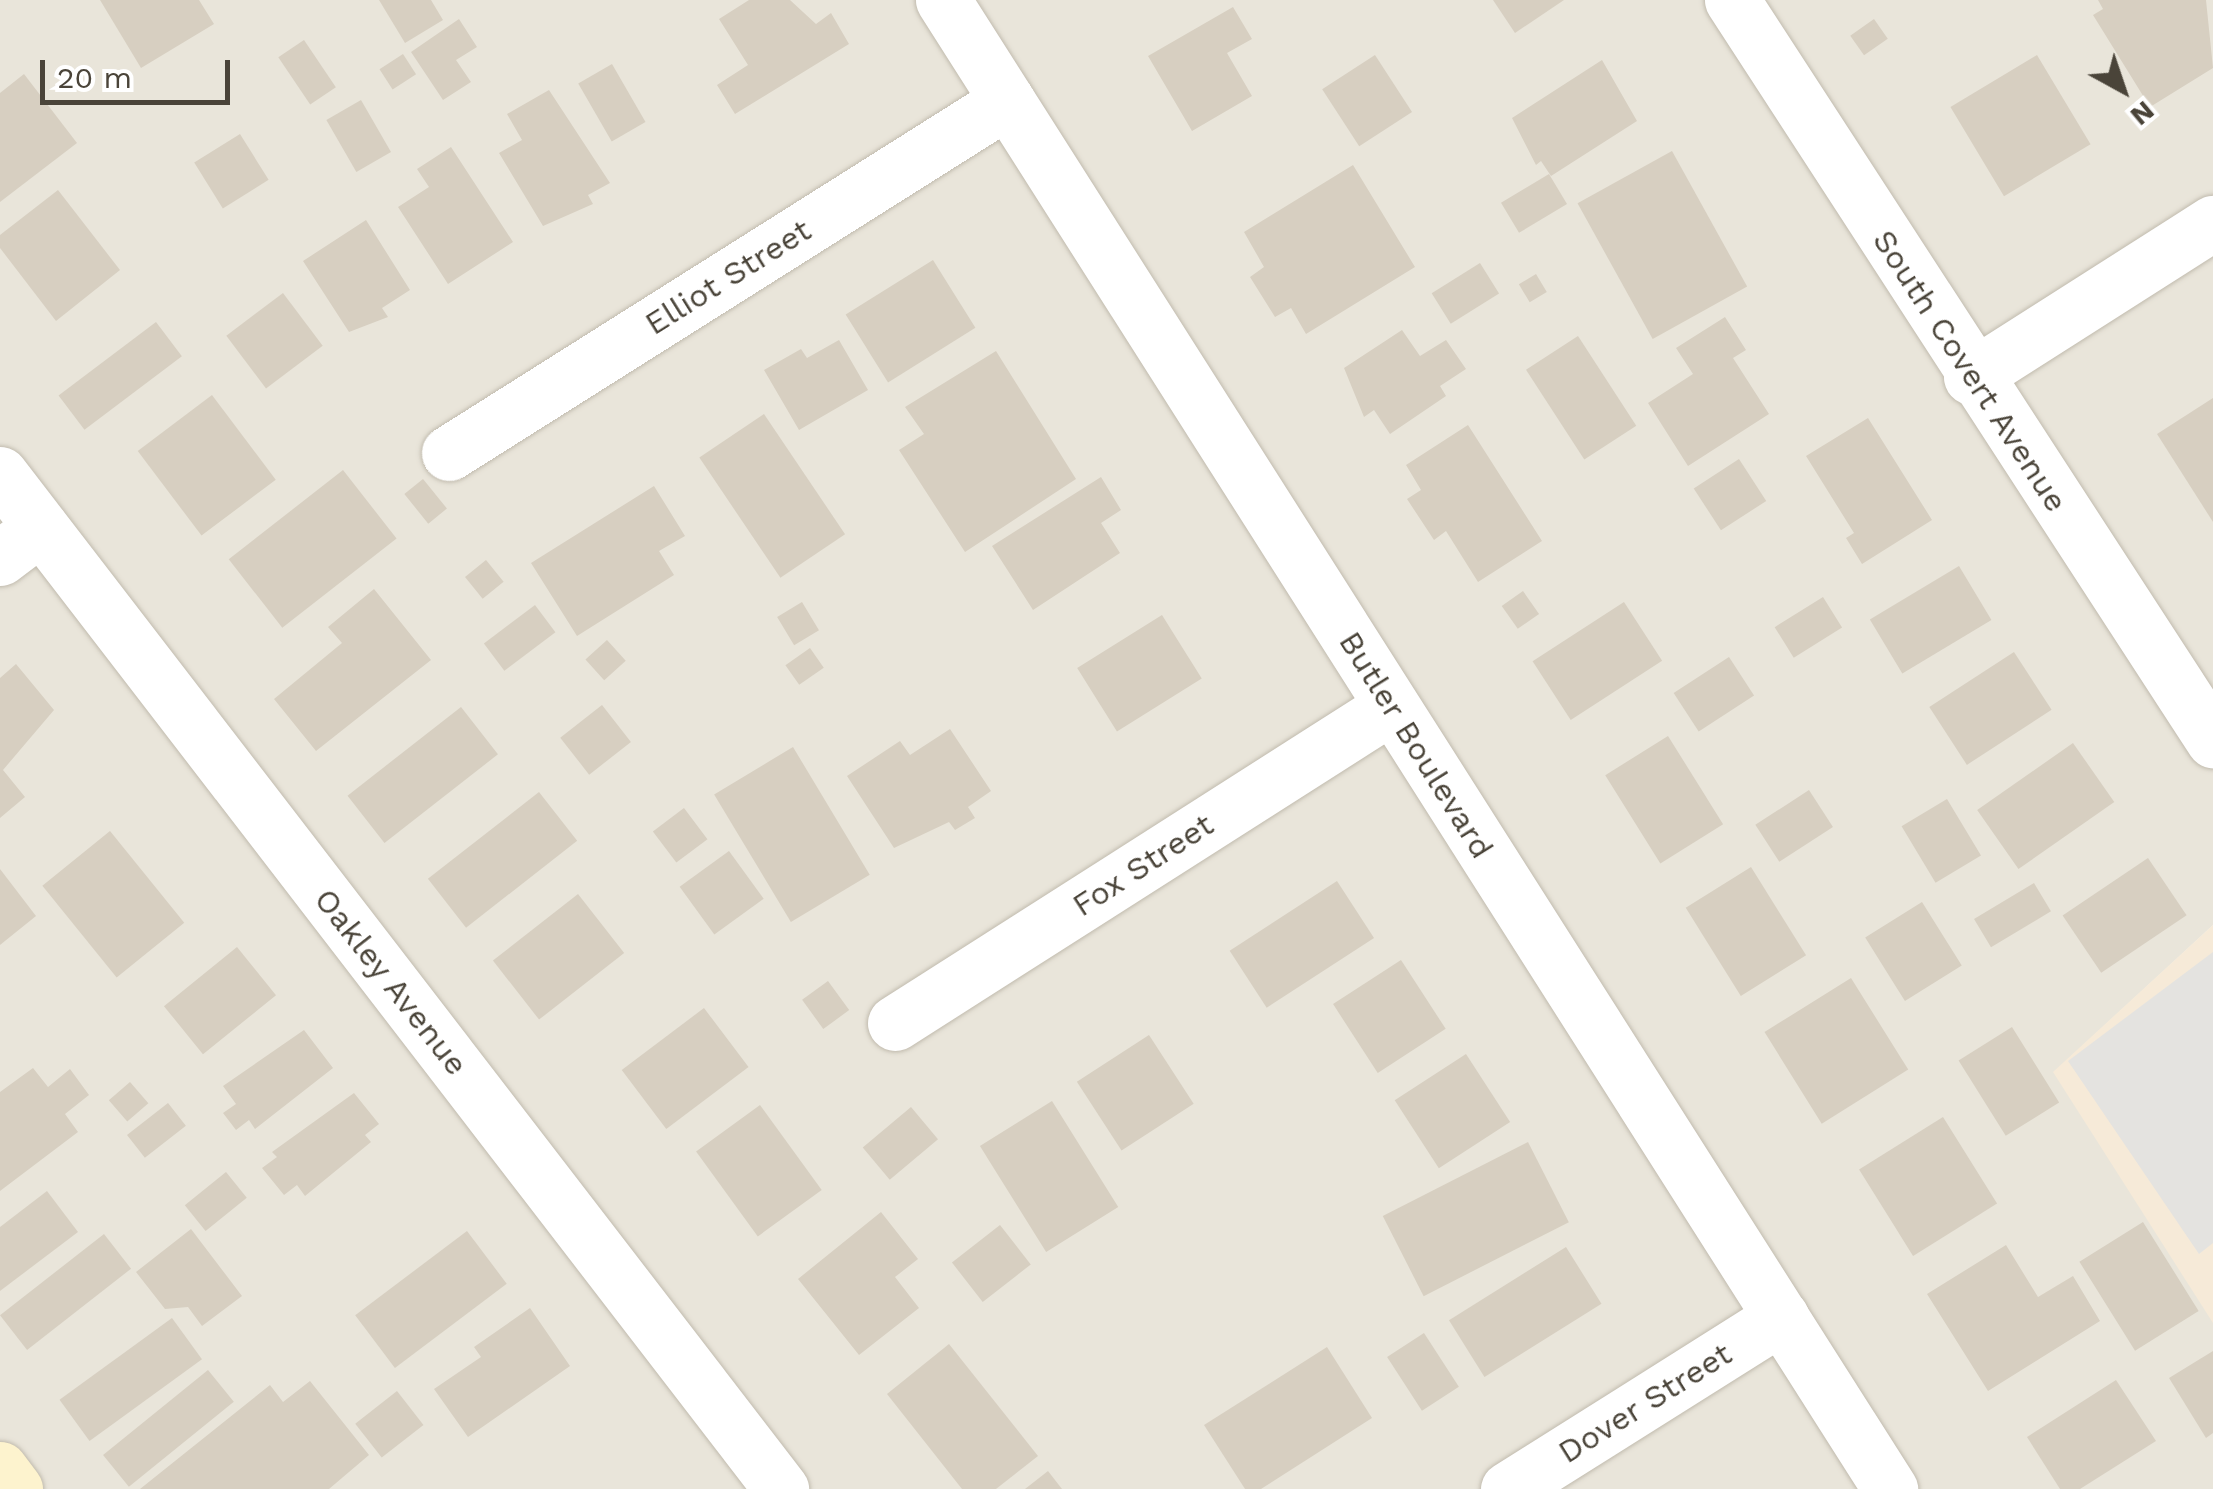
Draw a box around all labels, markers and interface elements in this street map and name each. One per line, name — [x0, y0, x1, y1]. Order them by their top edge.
scale bar — [45, 40, 235, 102]
north arrow — [2073, 40, 2173, 140]
text: 20 m — [57, 60, 132, 95]
text: N — [2124, 94, 2161, 133]
street label: Elliot Street — [638, 211, 818, 343]
street label: South Covert Avenue — [1864, 222, 2076, 520]
street label: Butler Boulevard — [1331, 624, 1501, 866]
street label: Fox Street — [1065, 805, 1221, 925]
street label: Oakley Avenue — [306, 880, 476, 1084]
street label: Dover Street — [1551, 1334, 1739, 1472]

